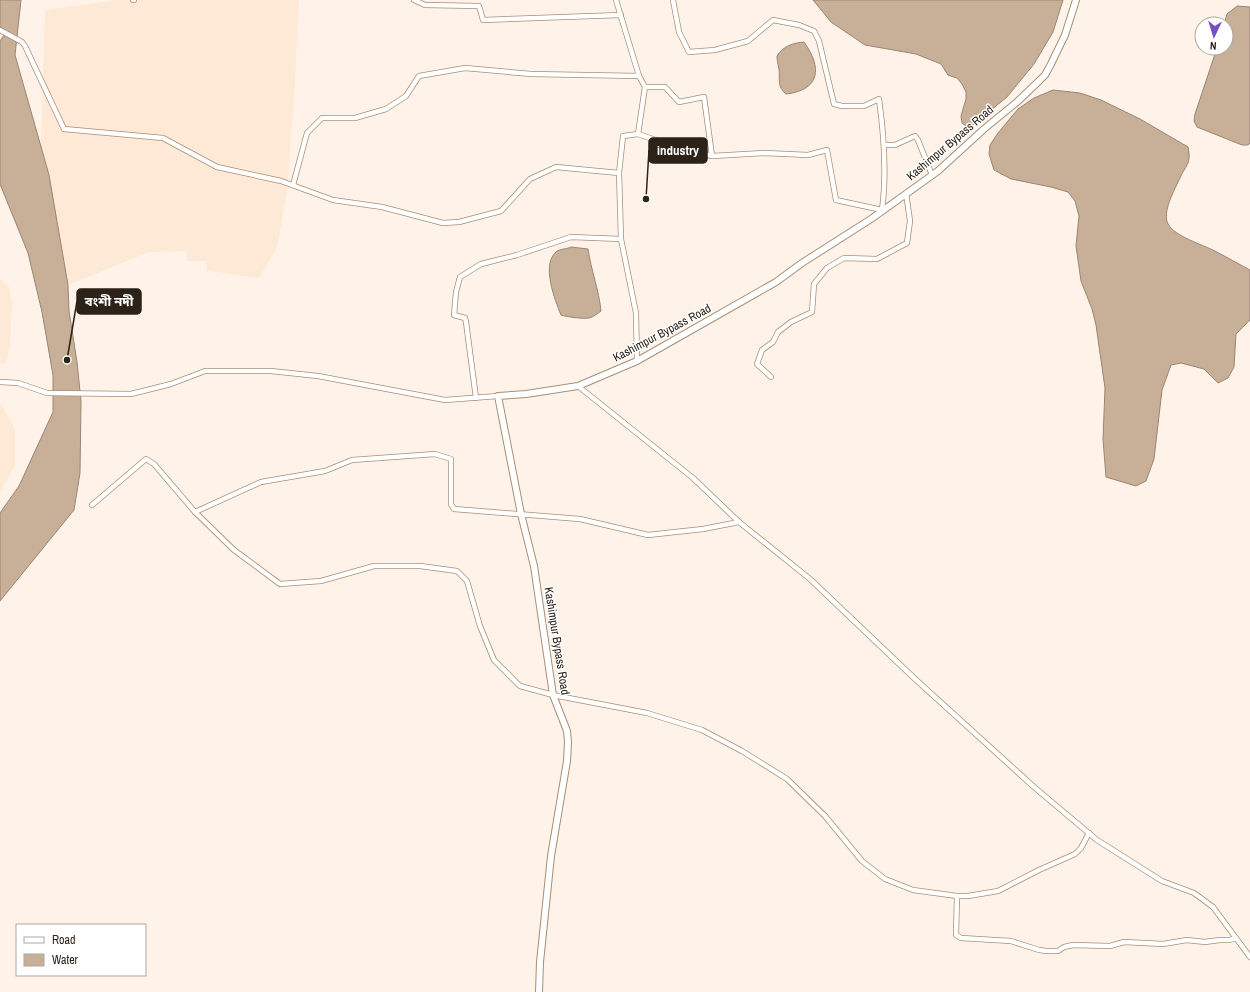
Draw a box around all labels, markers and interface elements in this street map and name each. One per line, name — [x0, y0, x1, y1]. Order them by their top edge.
north arrow — [1194, 16, 1234, 56]
text: N — [1210, 39, 1217, 53]
street label: Kashimpur Bypass Road — [903, 102, 997, 184]
callout: industry — [649, 138, 707, 163]
text: industry — [657, 142, 699, 159]
callout: বংশী নদী — [77, 289, 141, 314]
text: বংশী নদী — [84, 293, 134, 310]
street label: Kashimpur Bypass Road — [610, 300, 714, 366]
street label: Kashimpur Bypass Road — [541, 586, 573, 696]
legend — [16, 924, 146, 976]
text: Road — [52, 932, 76, 948]
text: Water — [52, 952, 79, 968]

